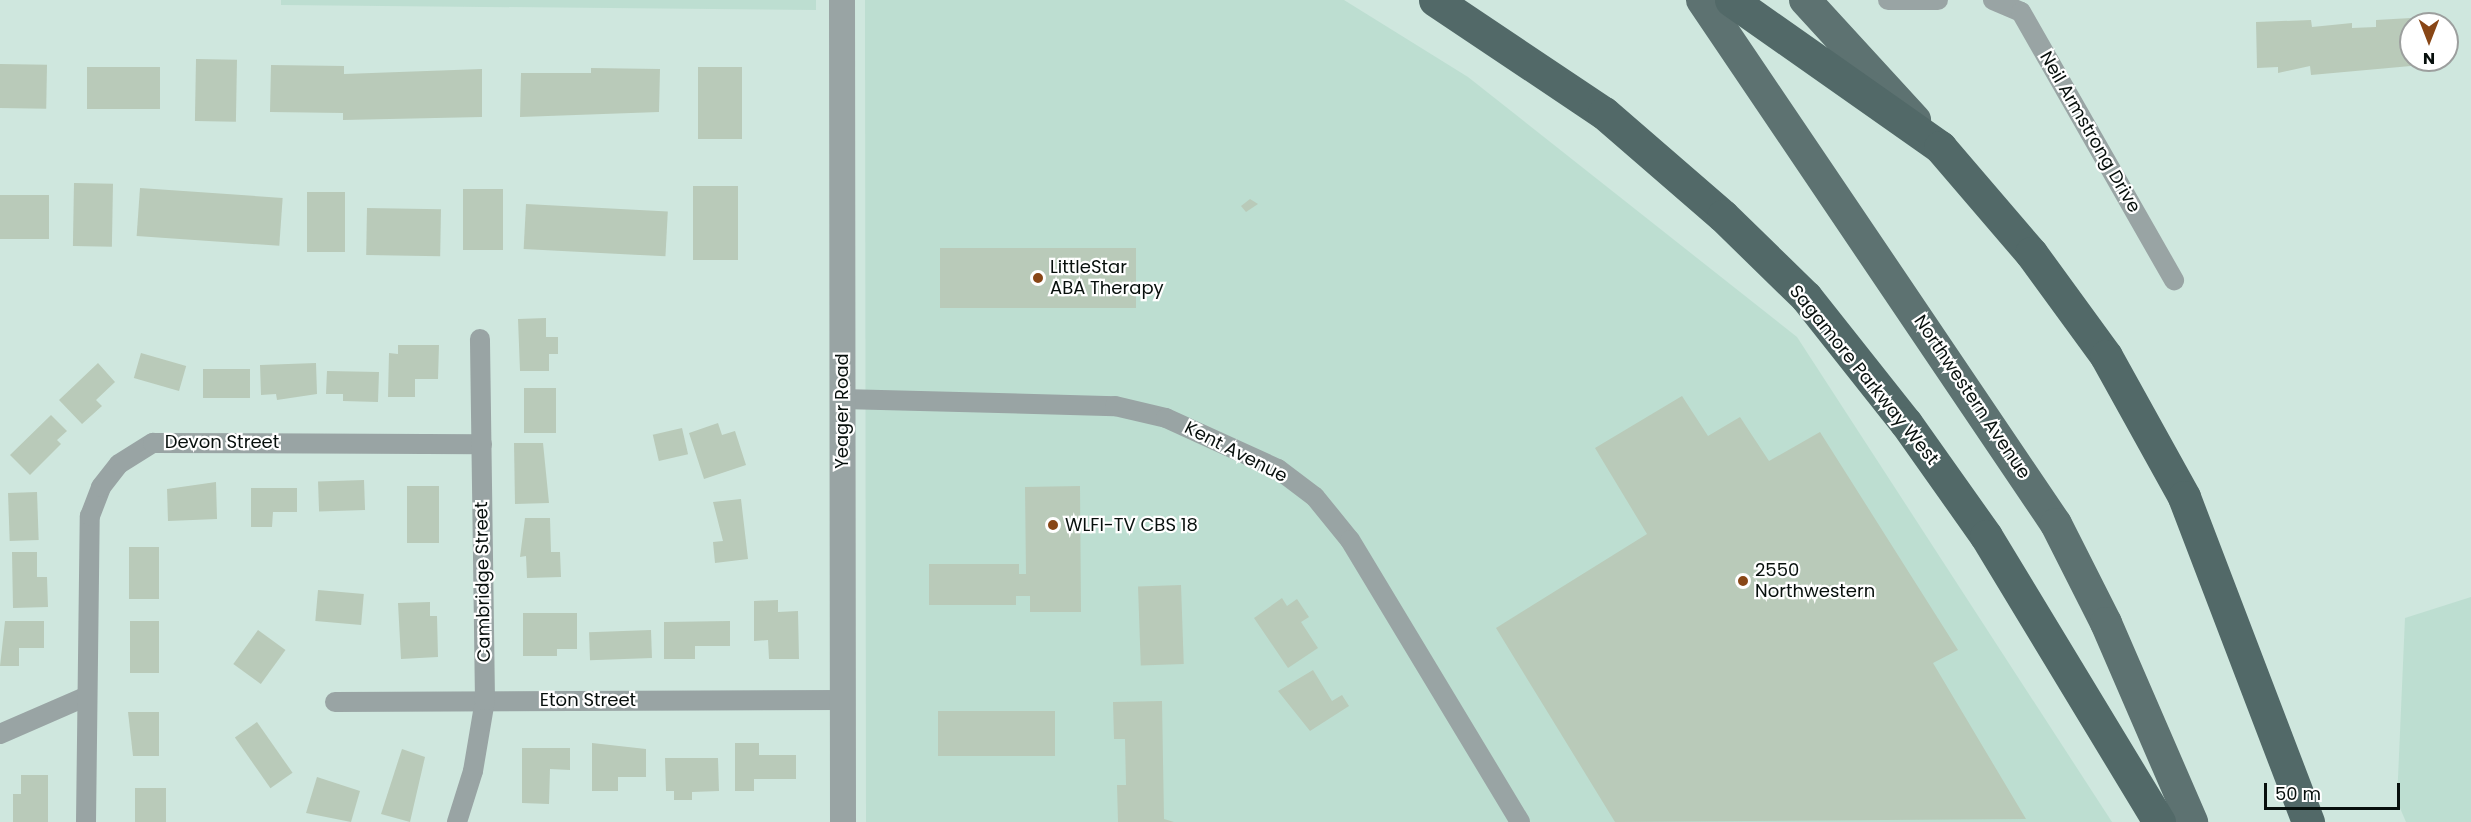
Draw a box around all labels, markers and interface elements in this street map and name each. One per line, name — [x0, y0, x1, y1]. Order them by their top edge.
north arrow — [2399, 12, 2459, 72]
text: N — [2423, 47, 2435, 70]
street label: Neil Armstrong Drive — [2035, 48, 2145, 216]
place label: LittleStar ABA Therapy — [1050, 257, 1164, 300]
marker: LittleStar ABA Therapy — [1031, 271, 1045, 285]
street label: Sagamore Parkway West — [1785, 281, 1943, 469]
street label: Northwestern Avenue — [1909, 311, 2035, 483]
street label: Yeager Road — [831, 353, 853, 469]
street label: Kent Avenue — [1181, 417, 1291, 487]
street label: Devon Street — [165, 431, 279, 453]
street label: Cambridge Street — [471, 501, 495, 663]
place label: WLFI-TV CBS 18 — [1065, 514, 1198, 536]
marker: WLFI-TV CBS 18 — [1046, 518, 1060, 532]
place label: 2550 Northwestern — [1755, 560, 1875, 602]
marker: 2550 Northwestern — [1736, 574, 1750, 588]
street label: Eton Street — [540, 689, 636, 711]
scale bar — [2267, 771, 2404, 809]
text: 50 m — [2275, 781, 2321, 806]

